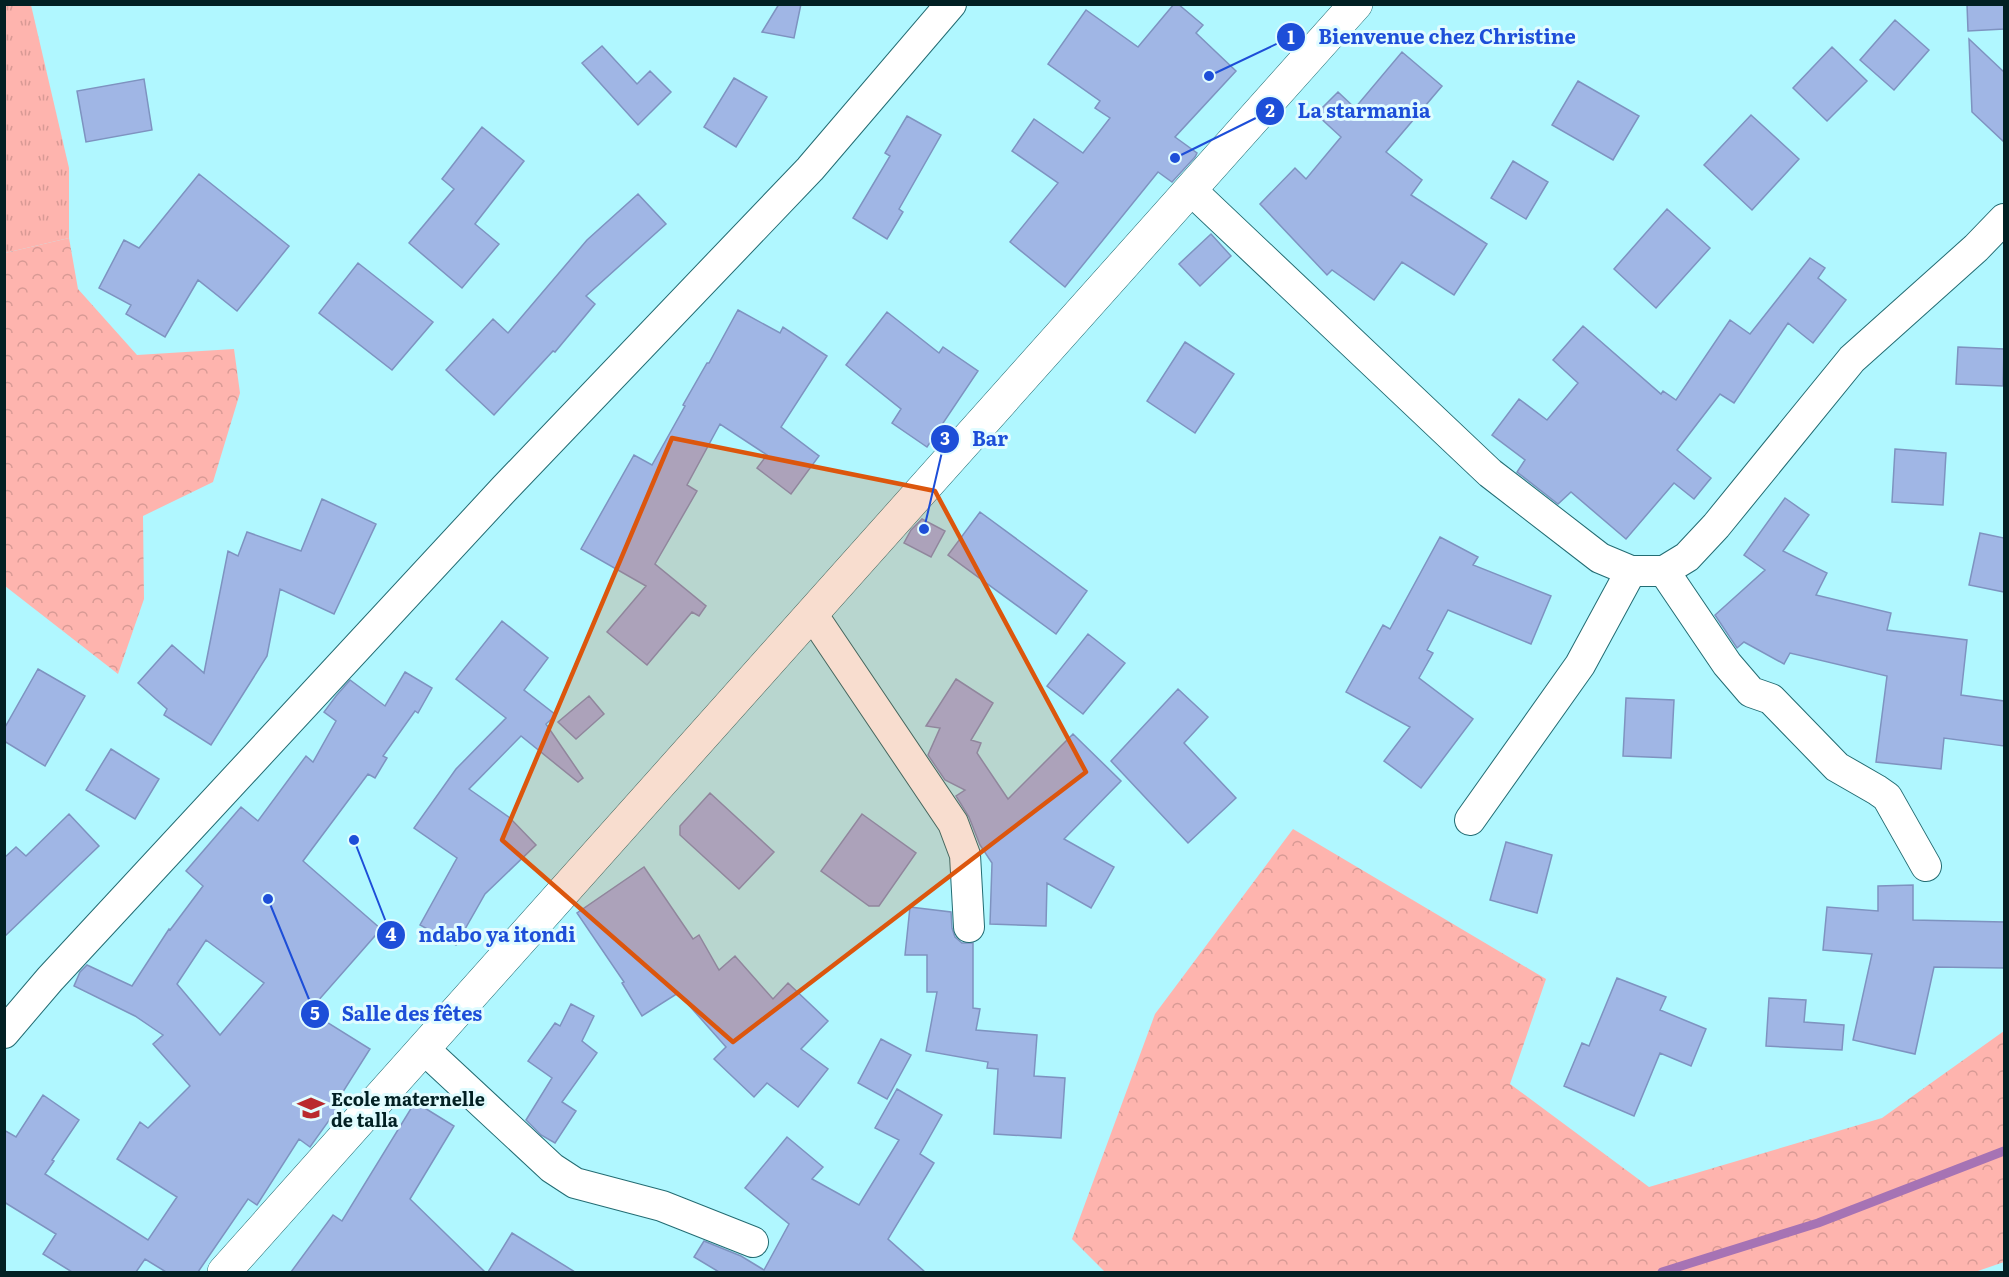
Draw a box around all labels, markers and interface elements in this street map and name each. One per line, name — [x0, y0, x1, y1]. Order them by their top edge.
callout: Bienvenue chez Christine — [1276, 18, 1588, 56]
text: Bienvenue chez Christine — [1318, 20, 1576, 50]
text: 1 — [1287, 23, 1295, 50]
callout: La starmania — [1255, 92, 1442, 130]
text: La starmania — [1297, 94, 1431, 124]
text: 2 — [1265, 96, 1275, 123]
callout: Bar — [930, 420, 1020, 458]
text: Bar — [972, 422, 1008, 452]
text: 3 — [940, 424, 950, 451]
callout: ndabo ya itondi — [376, 916, 587, 954]
text: ndabo ya itondi — [419, 918, 575, 948]
text: 4 — [386, 920, 397, 947]
callout: Salle des fêtes — [300, 995, 494, 1033]
text: Salle des fêtes — [342, 997, 482, 1027]
text: 5 — [310, 999, 320, 1026]
place label: Ecole maternelle de talla — [331, 1085, 485, 1133]
school or university icon: Ecole maternelle de talla — [296, 1093, 326, 1123]

